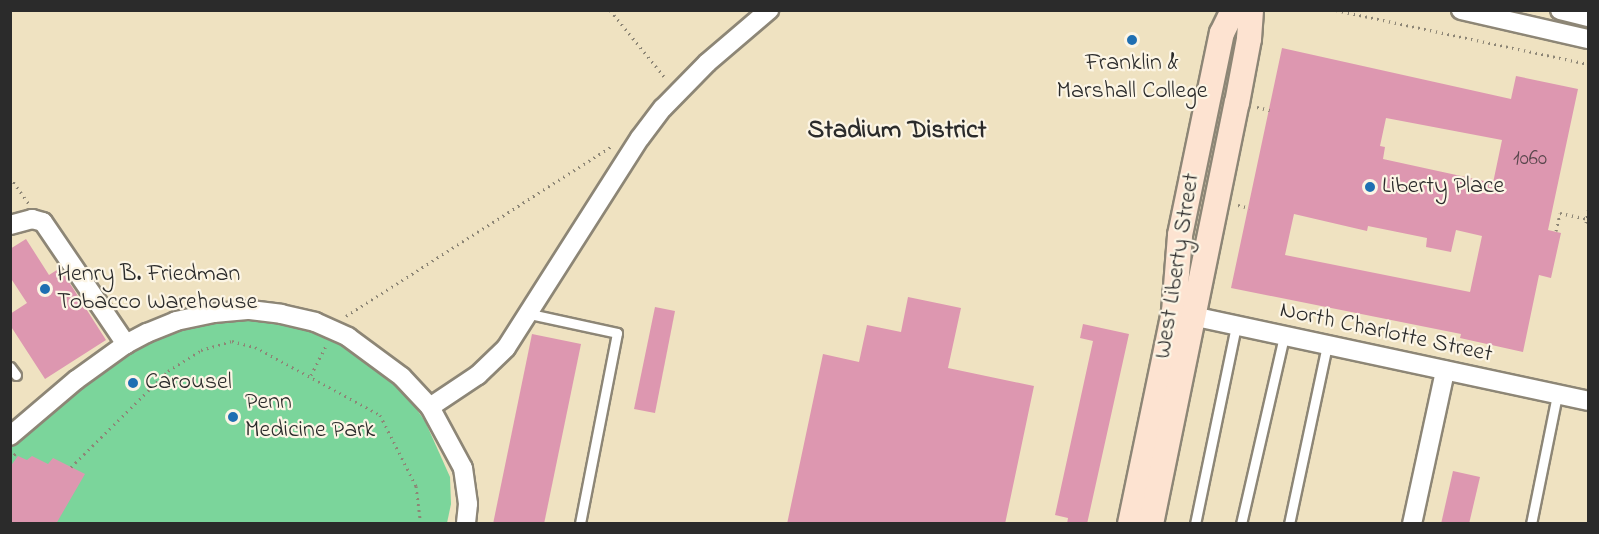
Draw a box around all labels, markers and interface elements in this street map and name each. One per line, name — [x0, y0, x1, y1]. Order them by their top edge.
marker: Franklin & Marshall College — [1125, 33, 1139, 47]
place label: Franklin & Marshall College — [1057, 50, 1207, 106]
district label: Stadium District — [808, 116, 986, 148]
house number: 1060 — [1513, 146, 1547, 172]
street label: West Liberty Street — [1149, 171, 1207, 361]
place label: Liberty Place — [1382, 173, 1504, 201]
marker: Liberty Place — [1363, 180, 1377, 194]
place label: Henry B. Friedman Tobacco Warehouse — [57, 261, 257, 317]
marker: Henry B. Friedman Tobacco Warehouse — [38, 282, 52, 296]
street label: North Charlotte Street — [1277, 296, 1495, 370]
place label: Carousel — [145, 369, 232, 397]
marker: Carousel — [126, 376, 140, 390]
place label: Penn Medicine Park — [245, 389, 375, 445]
marker: Penn Medicine Park — [226, 410, 240, 424]

